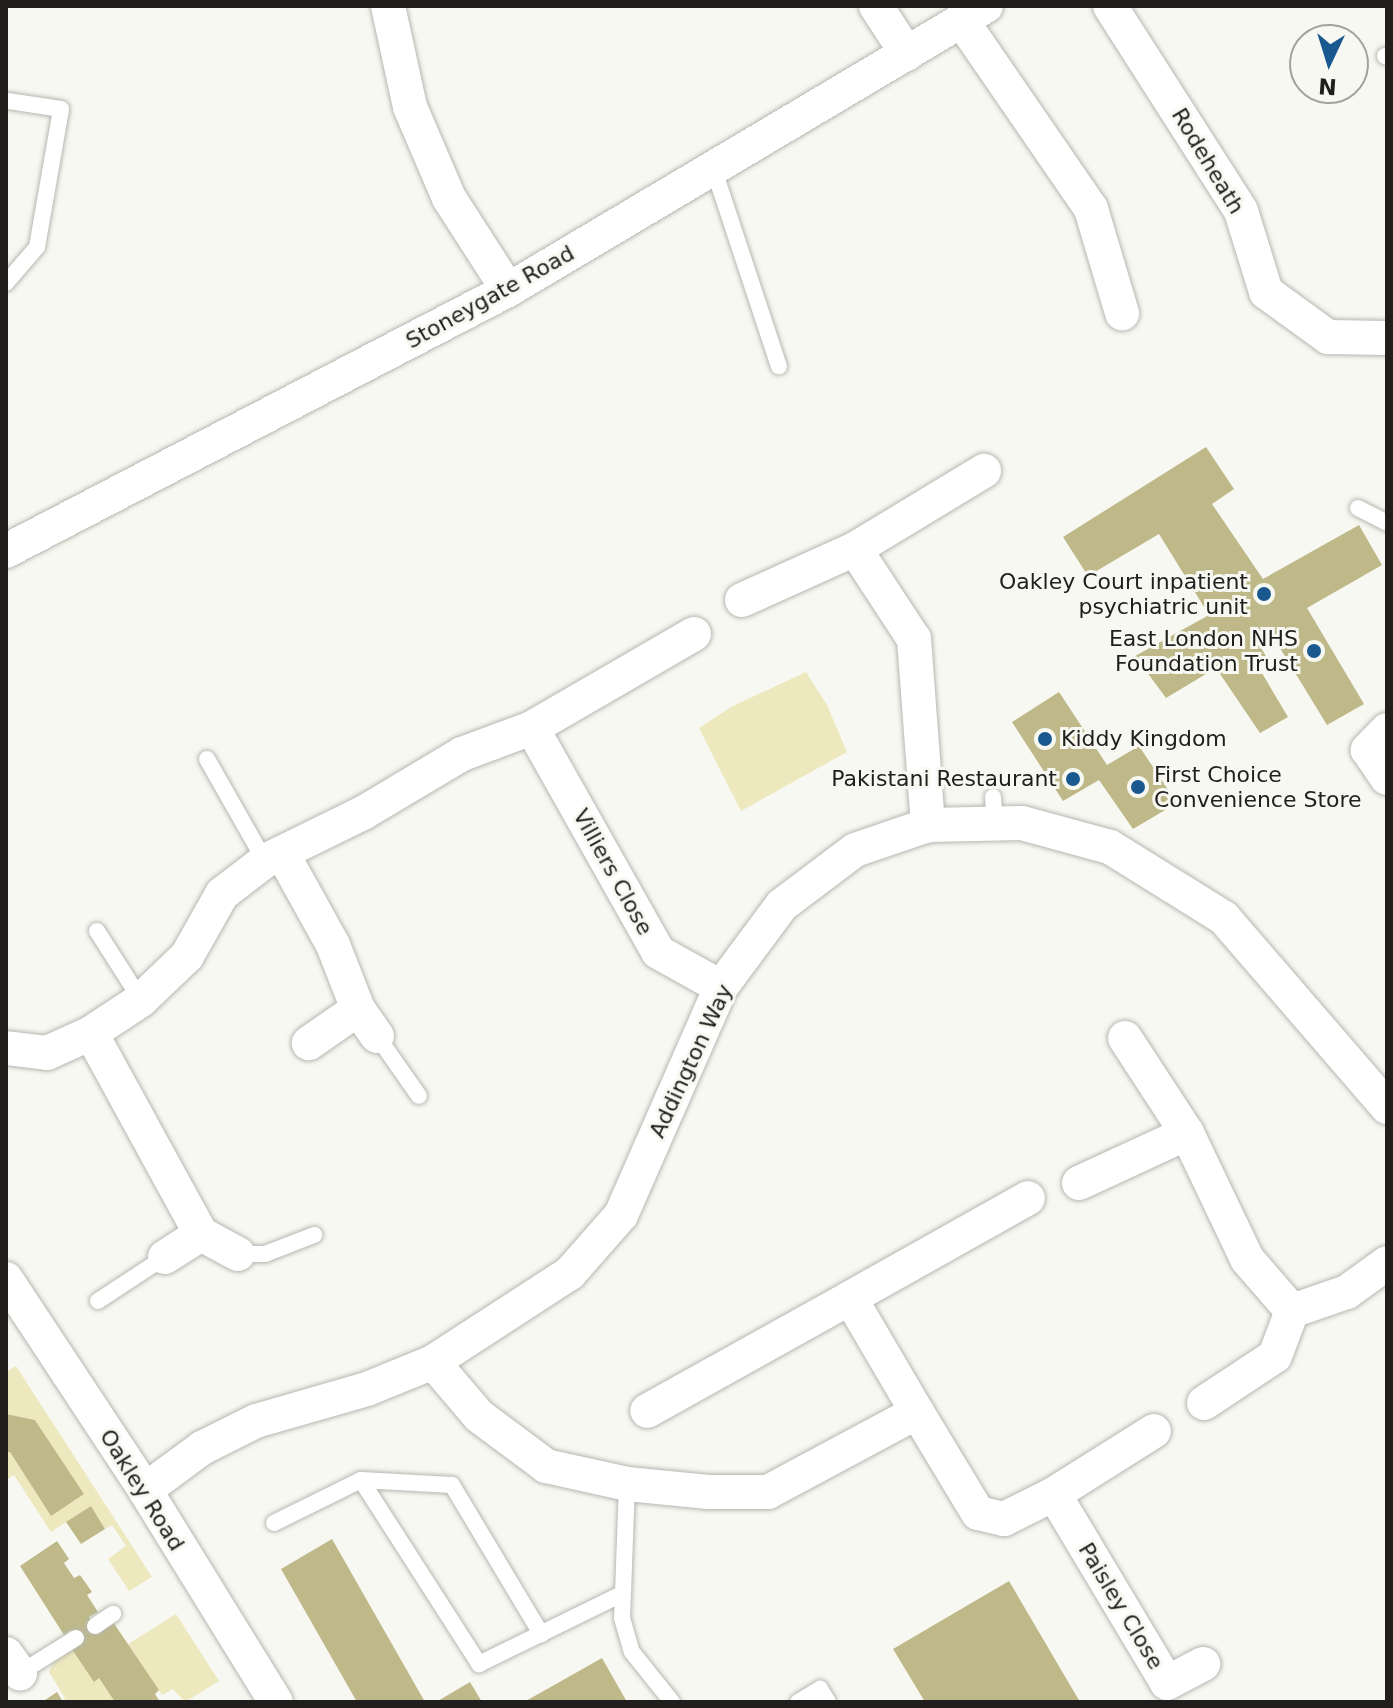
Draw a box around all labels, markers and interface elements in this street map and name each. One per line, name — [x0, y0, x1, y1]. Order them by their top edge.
north arrow — [1289, 24, 1369, 104]
text: N — [1317, 73, 1337, 100]
street label: Rodeheath — [1166, 103, 1250, 219]
street label: Stoneygate Road — [401, 240, 579, 354]
place label: Oakley Court inpatient psychiatric unit — [999, 568, 1248, 620]
marker: Oakley Court inpatient psychiatric unit — [1255, 585, 1273, 603]
place label: East London NHS Foundation Trust — [1109, 625, 1298, 676]
marker: East London NHS Foundation Trust — [1305, 642, 1323, 660]
place label: Kiddy Kingdom — [1061, 726, 1227, 752]
marker: Kiddy Kingdom — [1036, 730, 1054, 748]
place label: First Choice Convenience Store — [1154, 761, 1362, 812]
place label: Pakistani Restaurant — [831, 766, 1057, 792]
marker: Pakistani Restaurant — [1064, 770, 1082, 788]
marker: First Choice Convenience Store — [1129, 778, 1147, 796]
street label: Villiers Close — [568, 804, 658, 940]
street label: Addington Way — [644, 980, 738, 1142]
street label: Oakley Road — [94, 1424, 190, 1556]
street label: Paisley Close — [1073, 1538, 1169, 1674]

